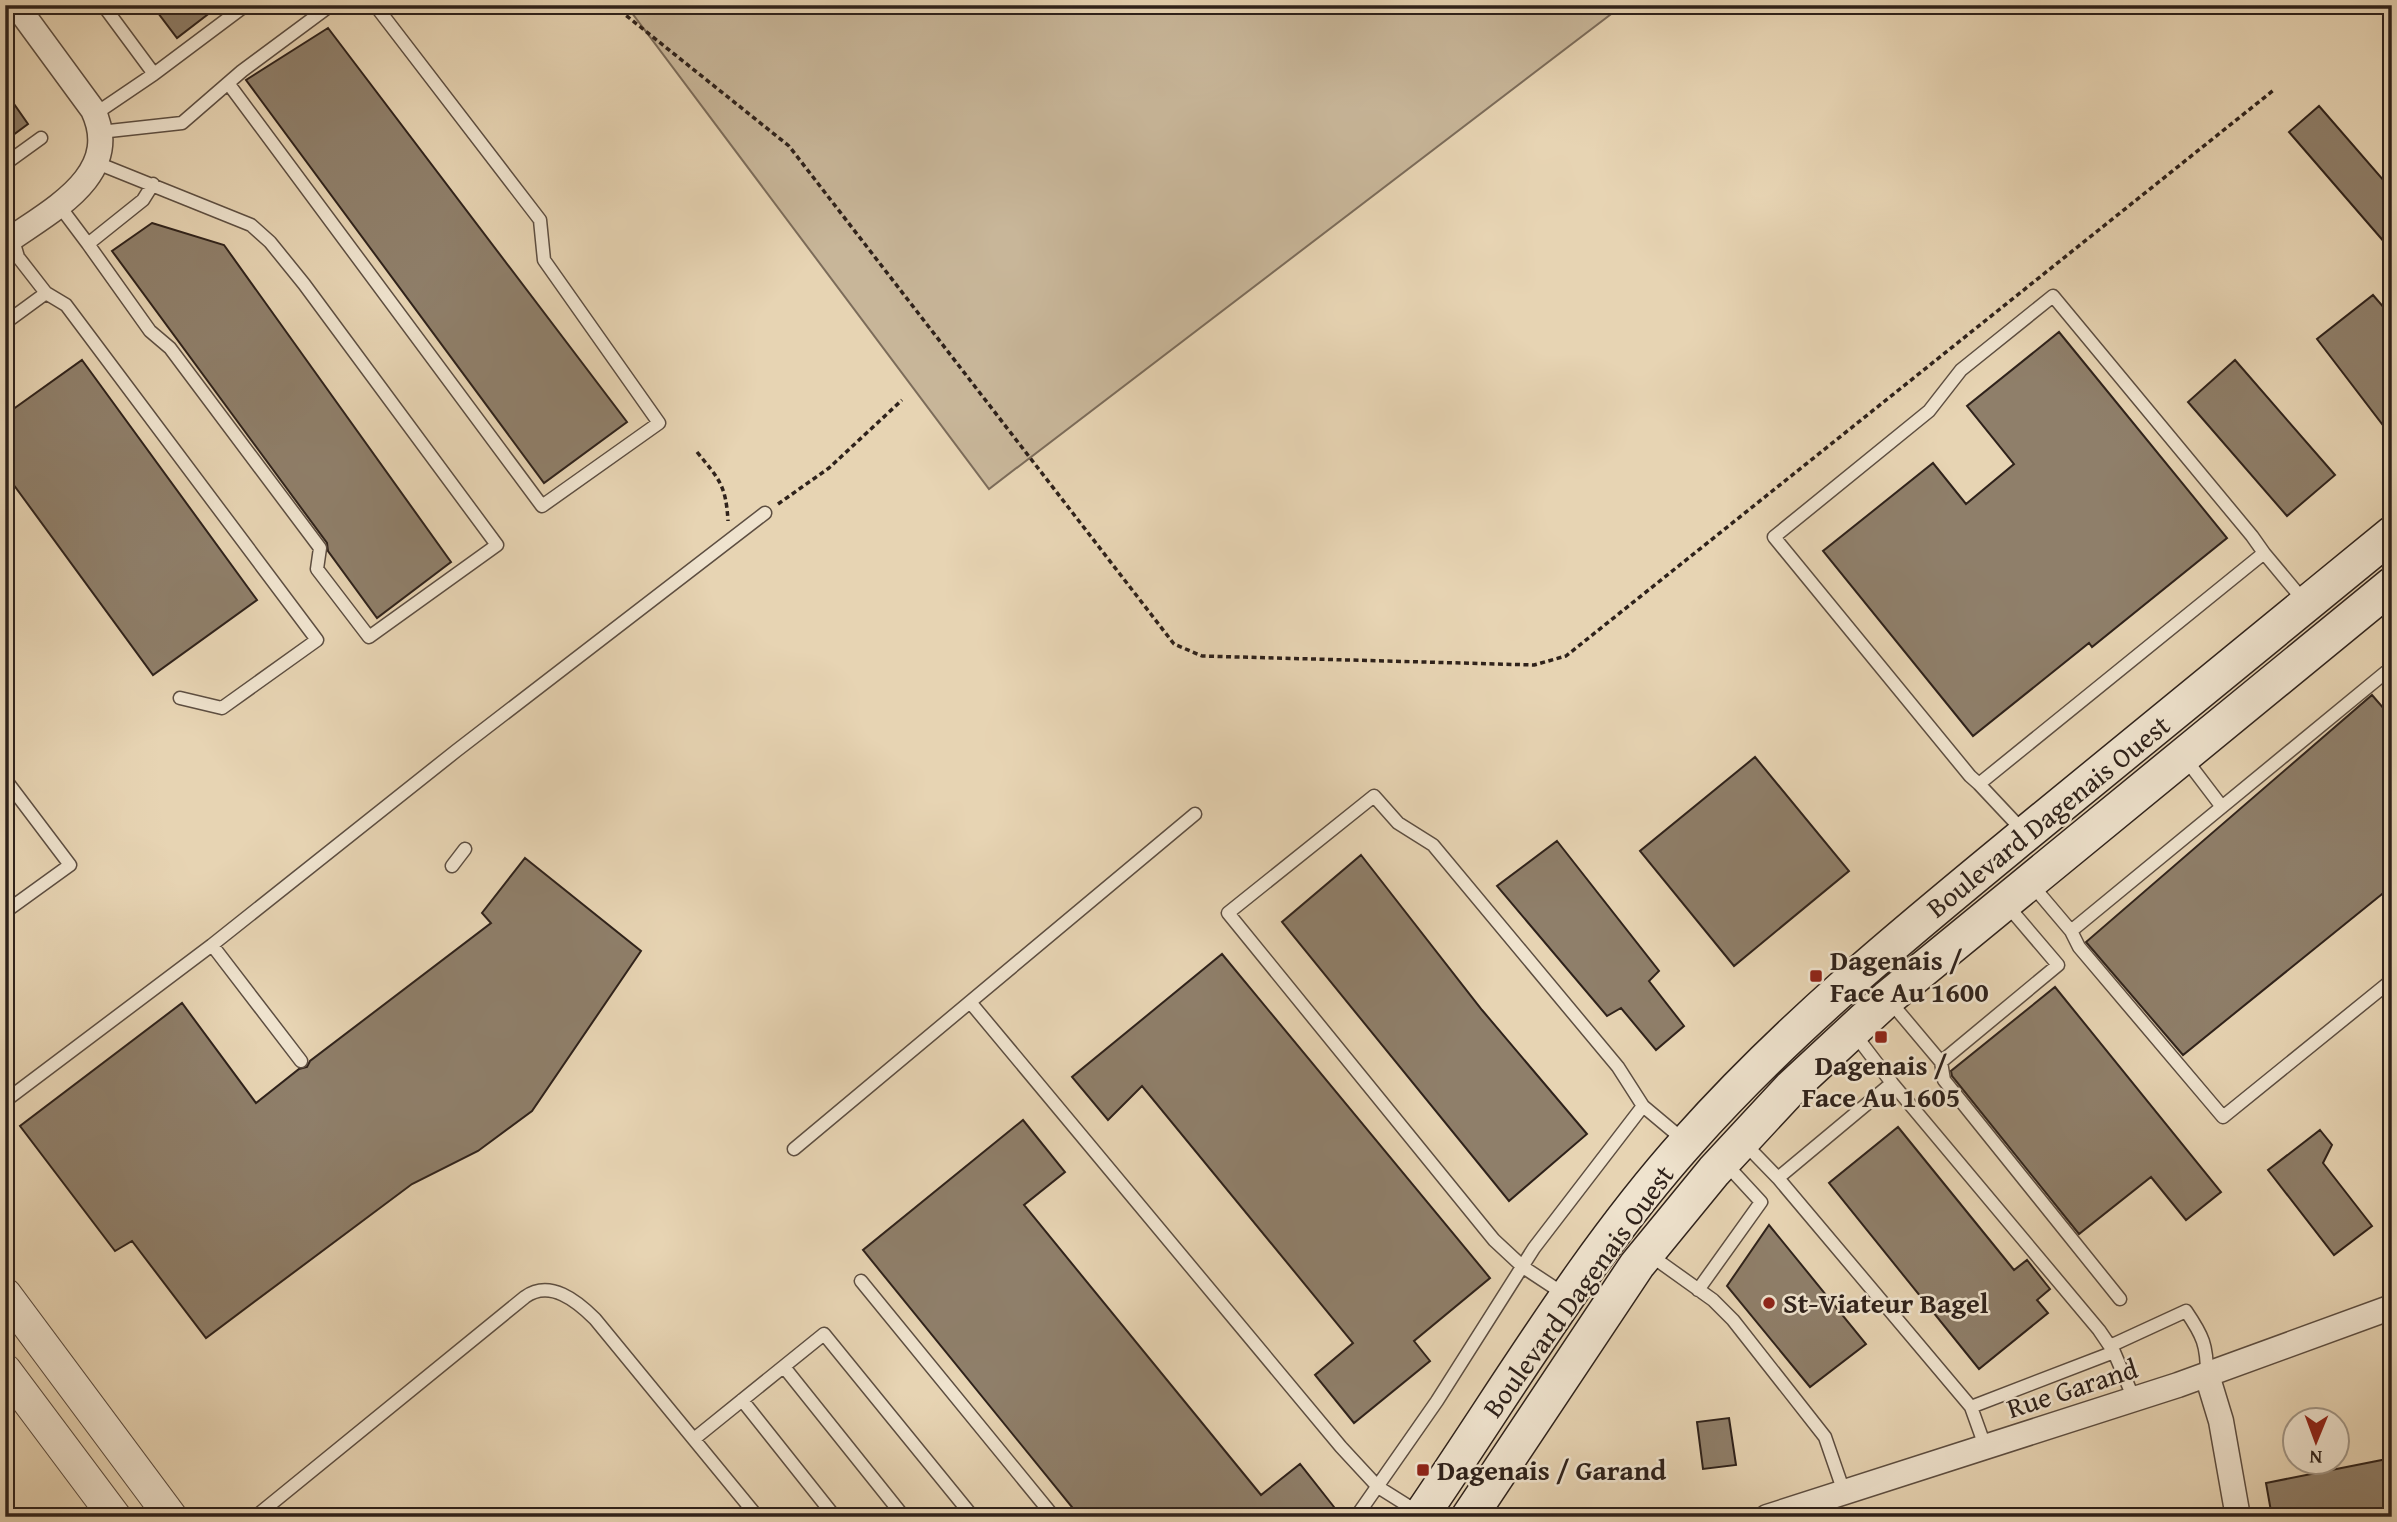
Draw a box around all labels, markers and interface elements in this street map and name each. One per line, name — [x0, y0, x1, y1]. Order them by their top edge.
street label: Boulevard Dagenais Ouest — [1917, 704, 2178, 927]
place label: Dagenais / Face Au 1600 — [1830, 939, 1989, 1012]
marker: Dagenais / Face Au 1600 — [1808, 968, 1824, 984]
marker: Dagenais / Face Au 1605 — [1873, 1029, 1889, 1045]
place label: Dagenais / Face Au 1605 — [1802, 1044, 1960, 1117]
street label: Boulevard Dagenais Ouest — [1472, 1156, 1683, 1425]
place label: St-Viateur Bagel — [1783, 1282, 1989, 1323]
marker: St-Viateur Bagel — [1761, 1295, 1777, 1311]
street label: Rue Garand — [2001, 1347, 2143, 1428]
north arrow — [2282, 1406, 2352, 1476]
text: N — [2309, 1444, 2322, 1472]
place label: Dagenais / Garand — [1437, 1449, 1667, 1490]
marker: Dagenais / Garand — [1415, 1462, 1431, 1478]

